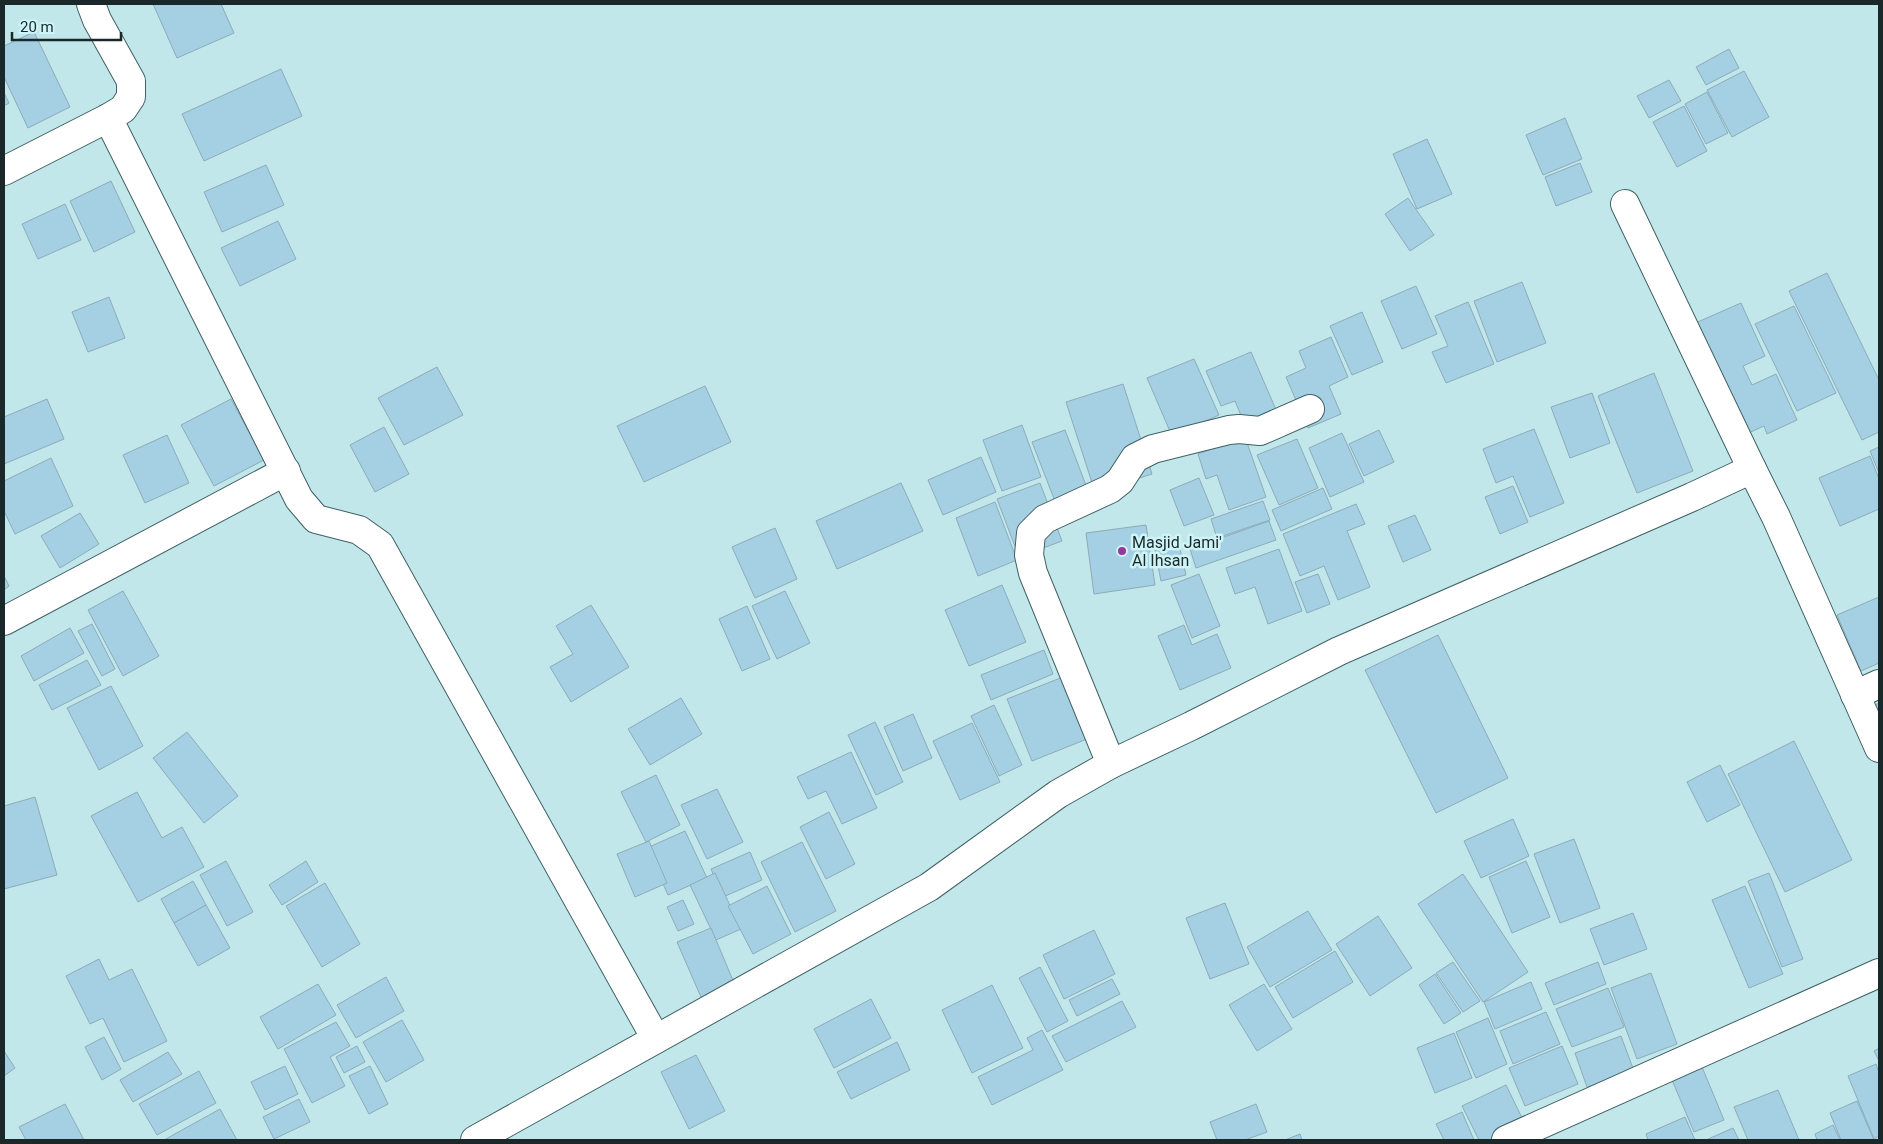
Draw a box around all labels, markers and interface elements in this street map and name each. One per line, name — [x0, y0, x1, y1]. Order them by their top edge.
scale bar — [12, 10, 121, 42]
text: 20 m — [20, 18, 54, 36]
place label: Masjid Jami' Al Ihsan — [1132, 533, 1222, 570]
marker: Masjid Jami' Al Ihsan — [1116, 545, 1128, 557]

